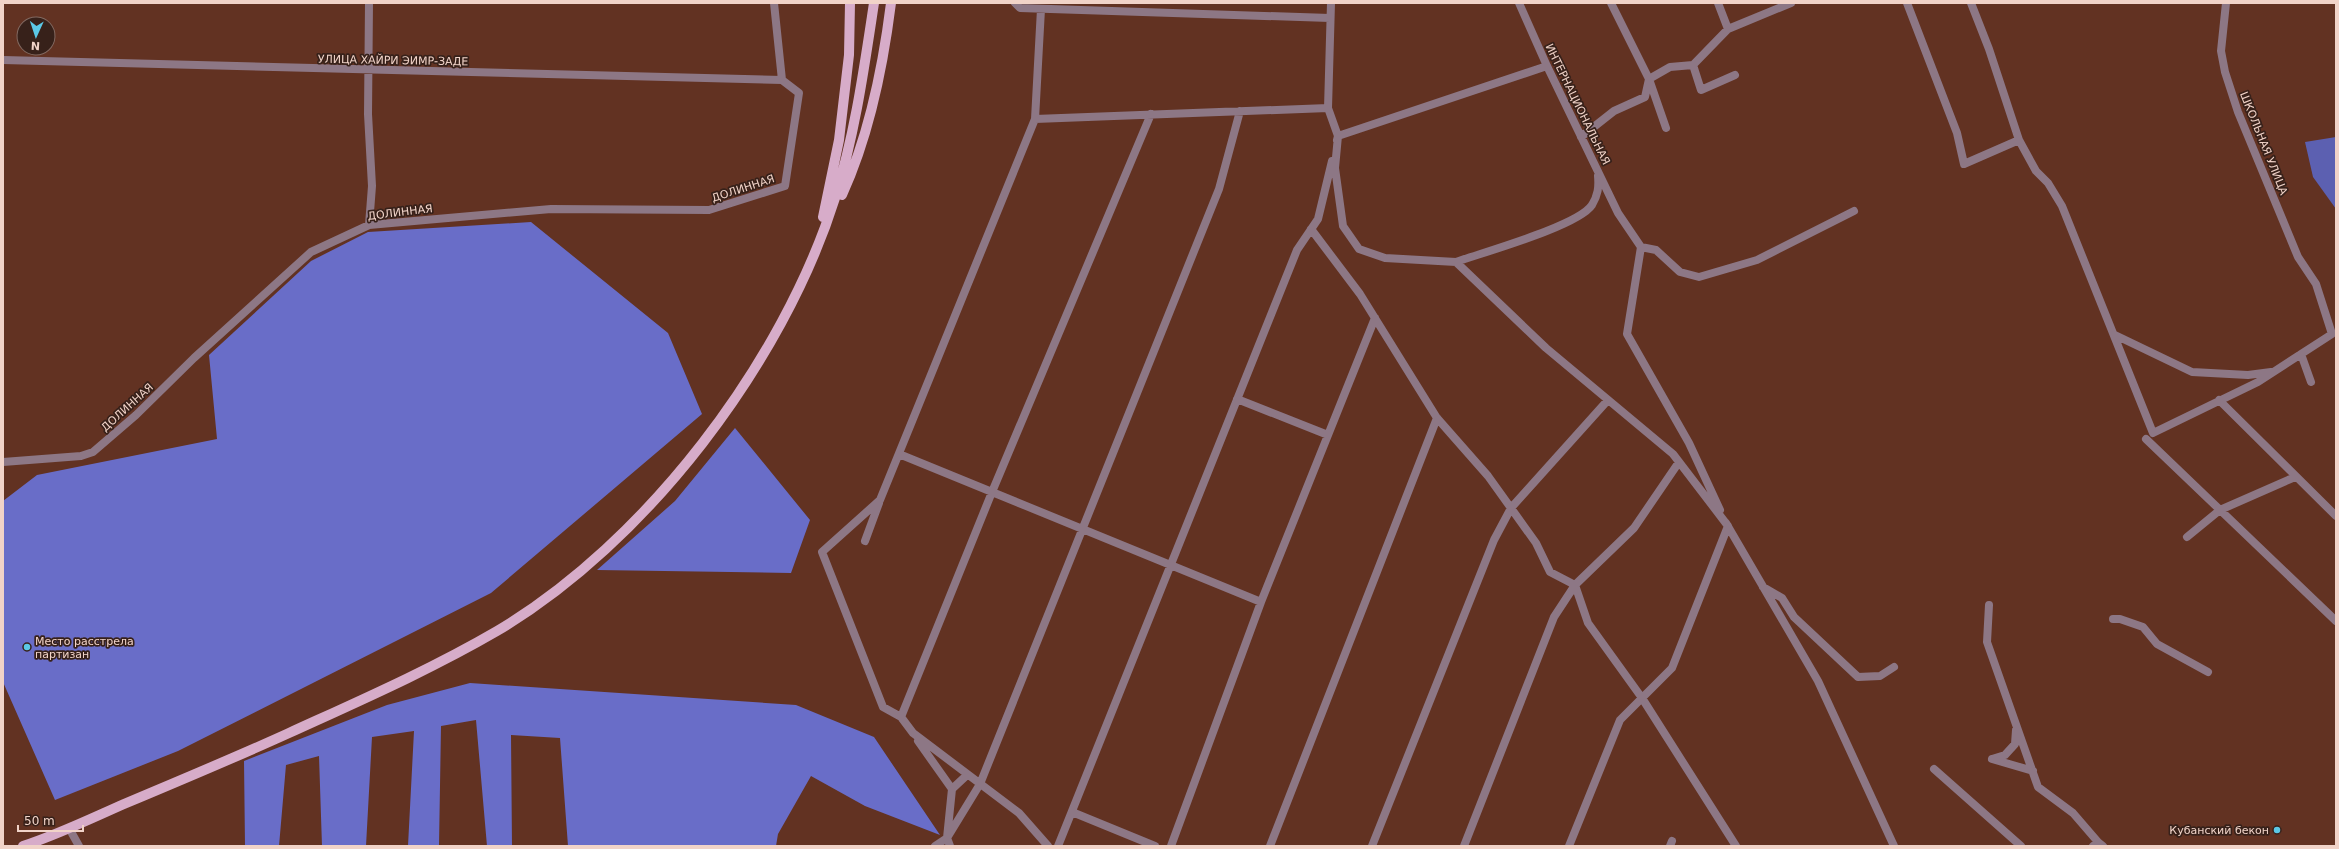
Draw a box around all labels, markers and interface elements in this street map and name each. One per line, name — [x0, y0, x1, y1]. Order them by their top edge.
north arrow — [16, 16, 56, 56]
text: N — [31, 39, 40, 52]
street label: ИНТЕРНАЦИОНАЛЬНАЯ — [1543, 42, 1613, 167]
street label: УЛИЦА ХАЙРИ ЭИМР-ЗАДЕ — [318, 53, 468, 68]
street label: ШКОЛЬНАЯ УЛИЦА — [2237, 90, 2290, 197]
street label: ДОЛИННАЯ — [710, 172, 776, 205]
street label: ДОЛИННАЯ — [367, 202, 433, 223]
street label: ДОЛИННАЯ — [99, 381, 156, 434]
place label: Место расстрела партизан — [35, 635, 134, 661]
marker: Место расстрела партизан — [22, 642, 32, 652]
scale bar — [18, 807, 83, 833]
text: 50 m — [24, 814, 55, 828]
place label: Кубанский бекон — [2169, 824, 2269, 837]
marker: Кубанский бекон — [2272, 825, 2282, 835]

